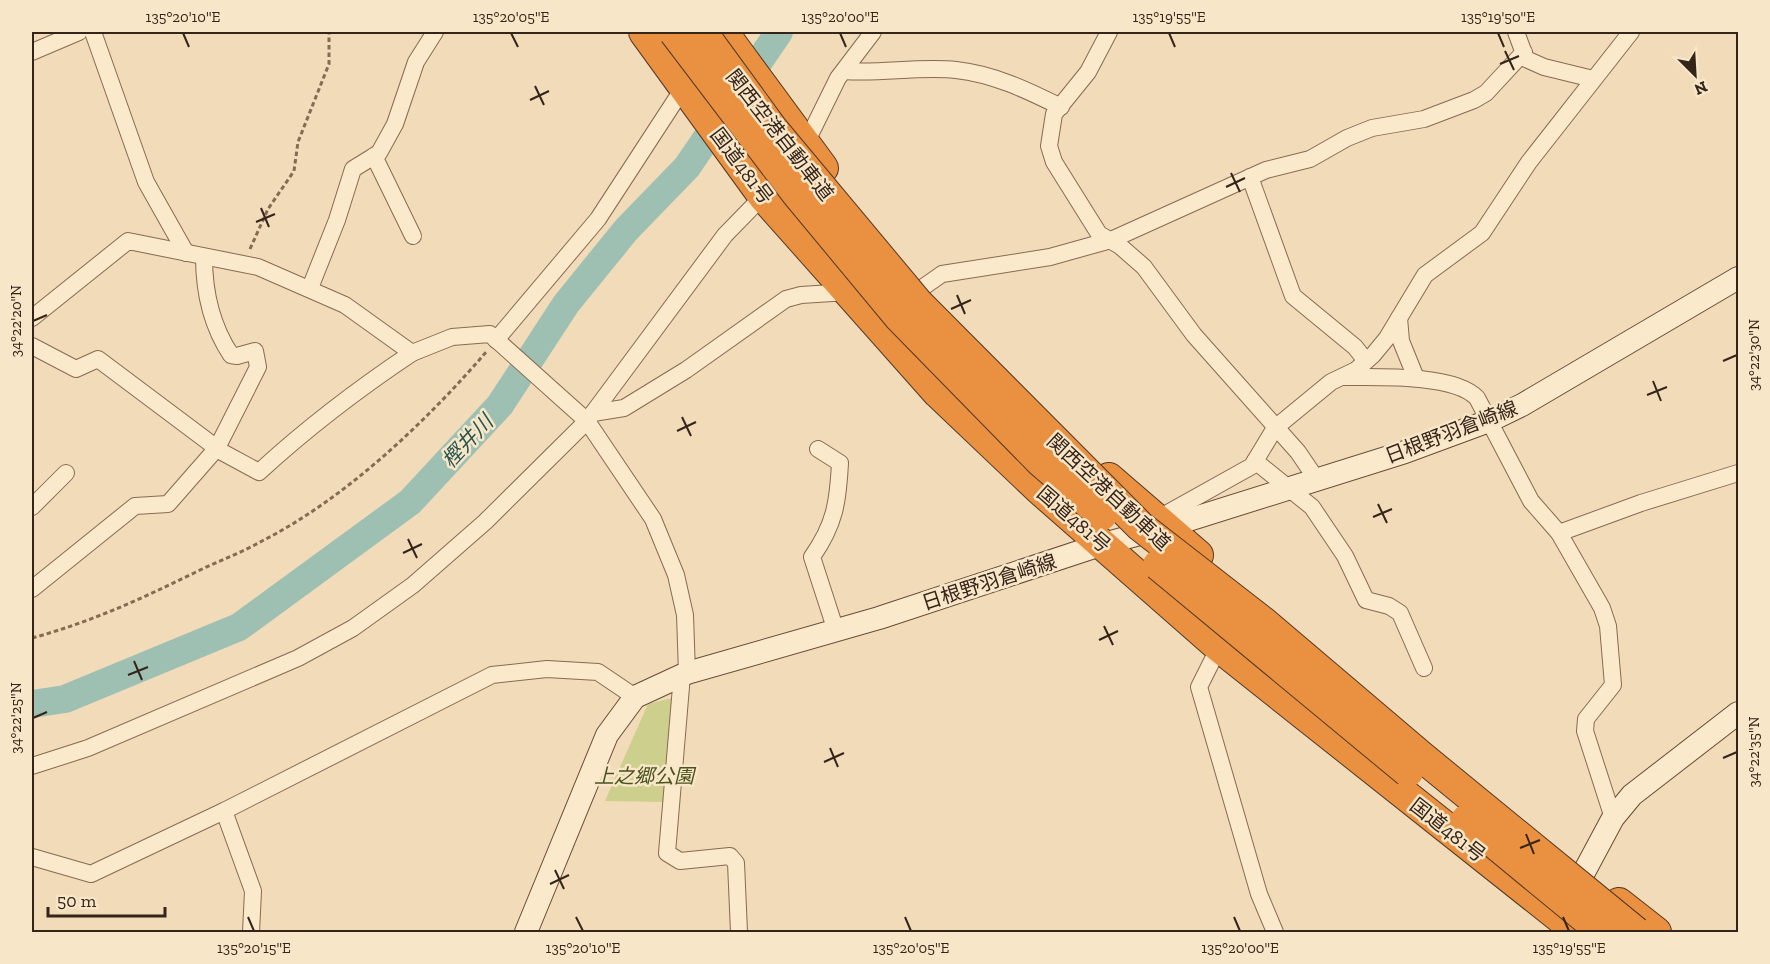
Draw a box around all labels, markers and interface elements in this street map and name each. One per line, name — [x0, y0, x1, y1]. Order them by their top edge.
text: 135°20'10"E — [146, 8, 221, 26]
text: 135°20'05"E — [473, 8, 550, 26]
text: 135°20'00"E — [801, 8, 879, 26]
text: 135°19'55"E — [1132, 8, 1206, 26]
text: 135°19'50"E — [1461, 8, 1535, 26]
north arrow — [1665, 45, 1725, 105]
street label: 関西空港自動車道 — [721, 65, 839, 205]
text: N — [1691, 77, 1710, 99]
street label: 国道481号 — [706, 123, 778, 209]
text: 34°22'20"N — [7, 285, 25, 357]
text: 34°22'30"N — [1745, 319, 1763, 391]
street label: 日根野羽倉崎線 — [1381, 396, 1521, 468]
water label: 樫井川 — [436, 408, 499, 473]
street label: 関西空港自動車道 — [1042, 429, 1176, 555]
street label: 国道481号 — [1032, 481, 1116, 557]
street label: 日根野羽倉崎線 — [919, 549, 1059, 615]
text: 34°22'25"N — [7, 682, 25, 754]
text: 34°22'35"N — [1745, 716, 1763, 788]
park label: 上之郷公園 — [594, 764, 697, 788]
street label: 国道481号 — [1405, 793, 1491, 867]
scale bar — [48, 880, 165, 918]
text: 50 m — [57, 890, 97, 912]
text: 135°20'15"E — [217, 939, 291, 957]
text: 135°20'10"E — [546, 939, 621, 957]
text: 135°20'05"E — [873, 939, 950, 957]
text: 135°20'00"E — [1201, 939, 1279, 957]
text: 135°19'55"E — [1532, 939, 1606, 957]

